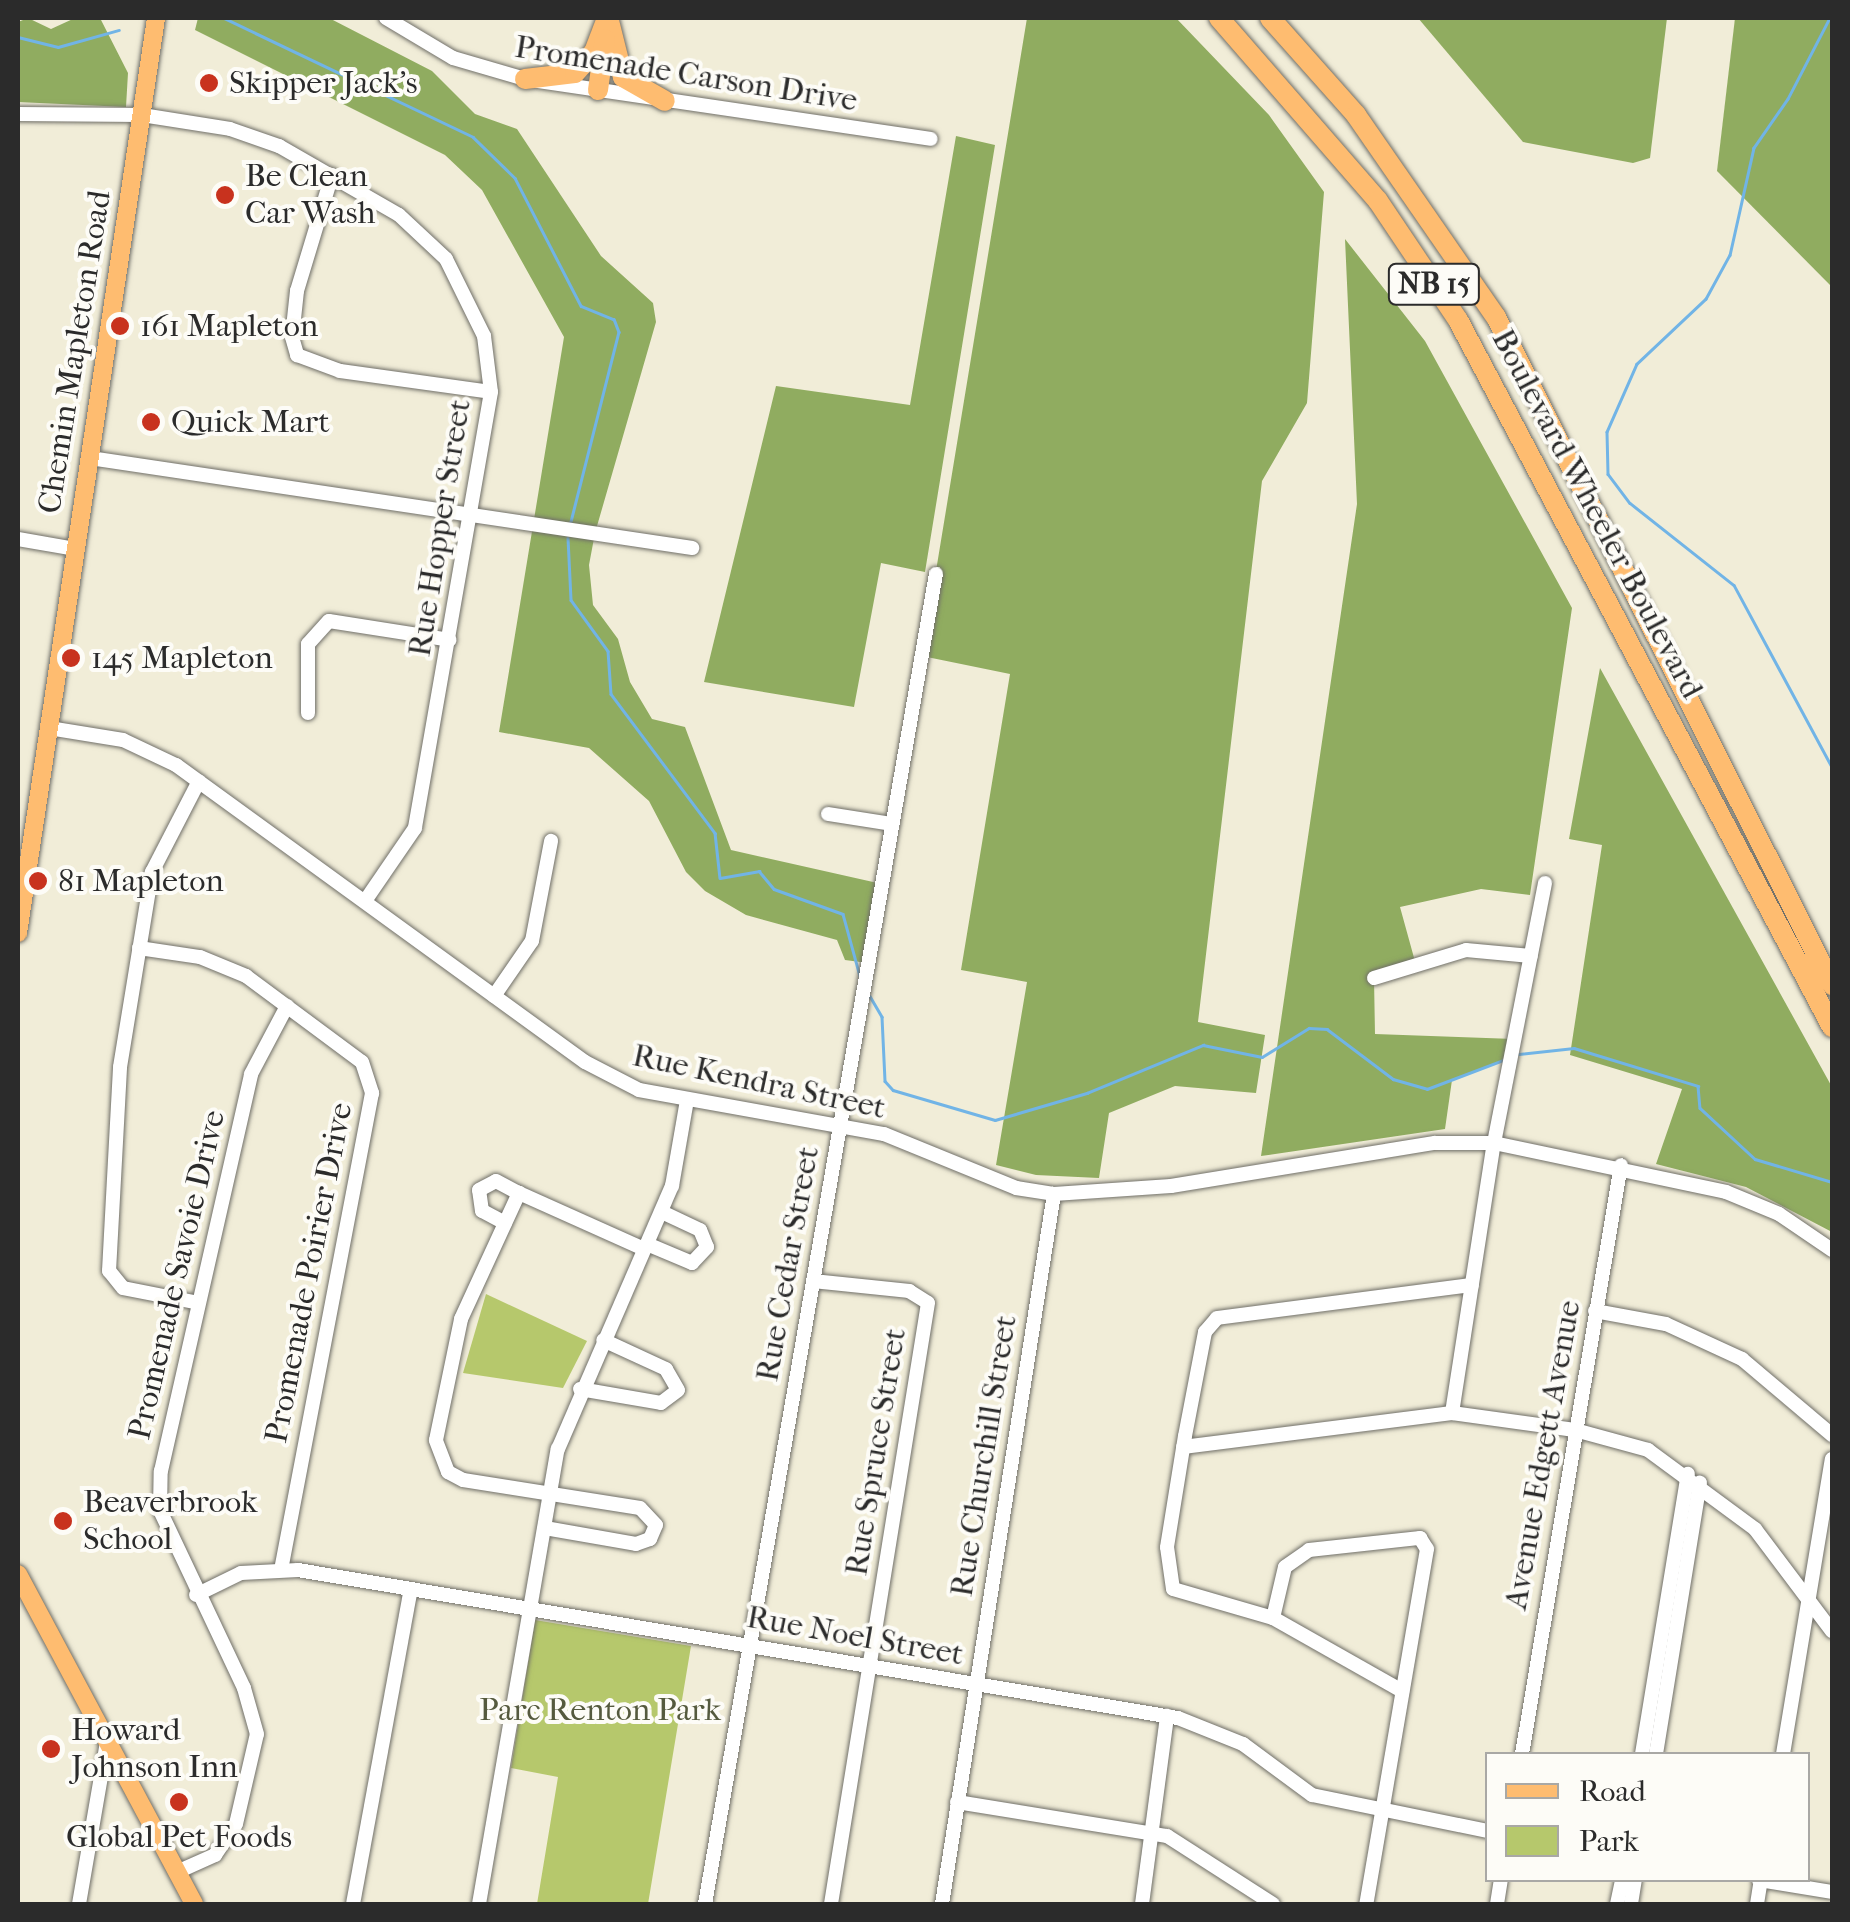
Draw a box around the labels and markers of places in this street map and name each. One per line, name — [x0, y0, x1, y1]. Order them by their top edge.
place label: Skipper Jack's — [229, 64, 418, 102]
marker: Skipper Jack's — [198, 72, 220, 94]
place label: Be Clean Car Wash — [245, 158, 375, 233]
marker: Be Clean Car Wash — [214, 184, 236, 206]
place label: 161 Mapleton — [140, 307, 318, 345]
marker: 161 Mapleton — [109, 315, 131, 337]
place label: Quick Mart — [171, 403, 330, 441]
marker: Quick Mart — [140, 411, 162, 433]
place label: 145 Mapleton — [91, 639, 273, 677]
marker: 145 Mapleton — [60, 647, 82, 669]
place label: 81 Mapleton — [58, 862, 224, 900]
marker: 81 Mapleton — [27, 870, 49, 892]
place label: Beaverbrook School — [83, 1484, 257, 1559]
marker: Beaverbrook School — [52, 1510, 74, 1532]
place label: Howard Johnson Inn — [71, 1712, 238, 1787]
marker: Howard Johnson Inn — [40, 1738, 62, 1760]
marker: Global Pet Foods — [168, 1791, 190, 1813]
place label: Global Pet Foods — [66, 1818, 292, 1856]

